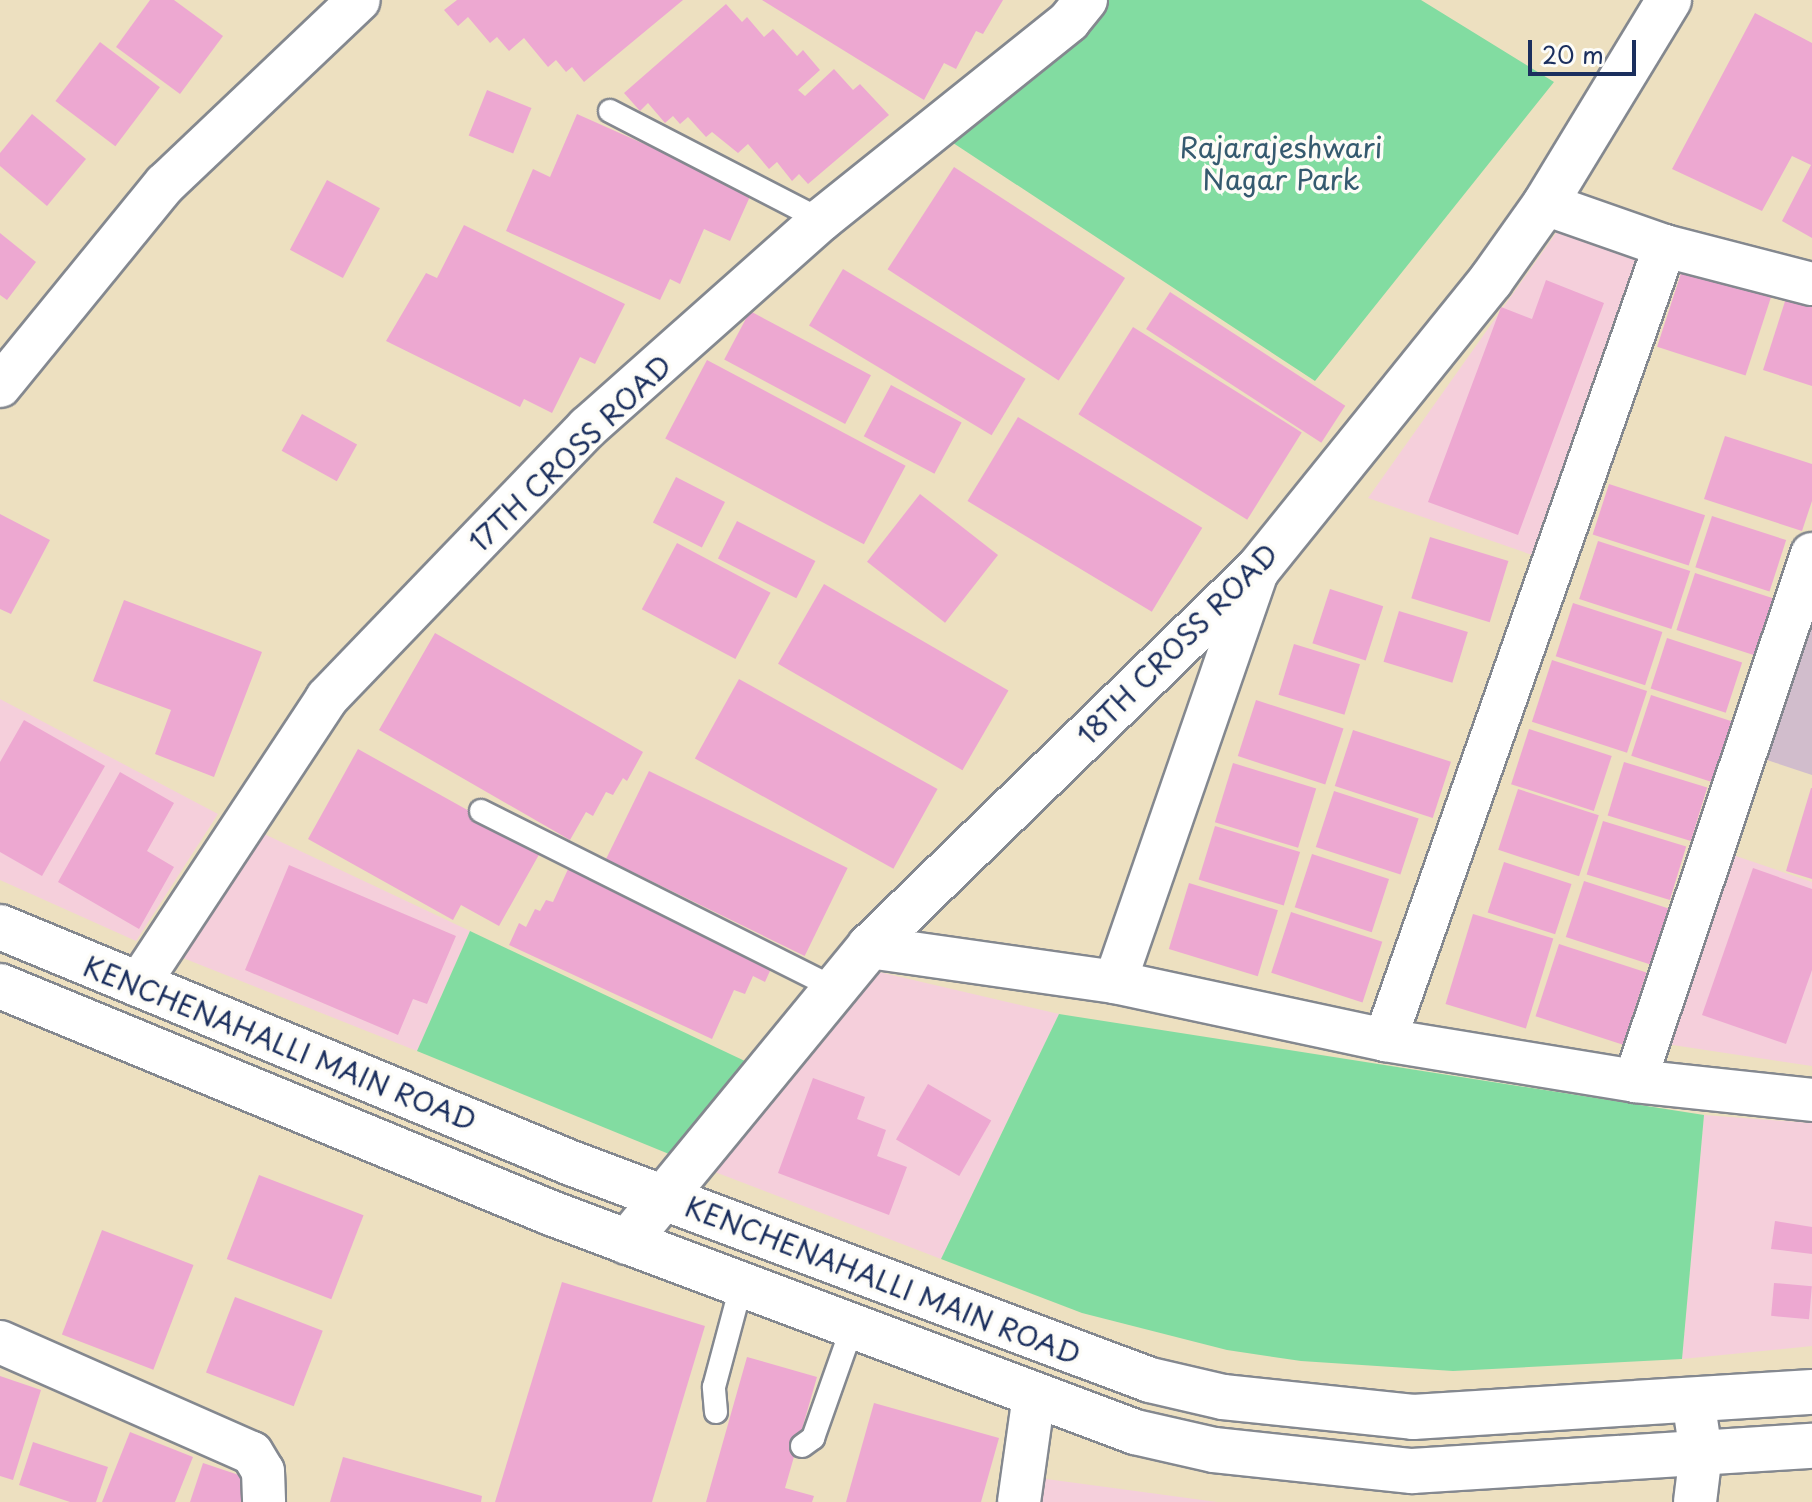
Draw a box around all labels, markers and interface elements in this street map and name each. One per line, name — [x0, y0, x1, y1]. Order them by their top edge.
scale bar — [1532, 24, 1640, 74]
text: 20 m — [1542, 36, 1604, 72]
park label: Rajarajeshwari Nagar Park — [1179, 130, 1383, 196]
street label: 17TH CROSS ROAD — [462, 348, 678, 558]
street label: 18TH CROSS ROAD — [1070, 537, 1284, 751]
street label: KENCHENAHALLI MAIN ROAD — [77, 948, 483, 1138]
street label: KENCHENAHALLI MAIN ROAD — [678, 1188, 1088, 1372]

